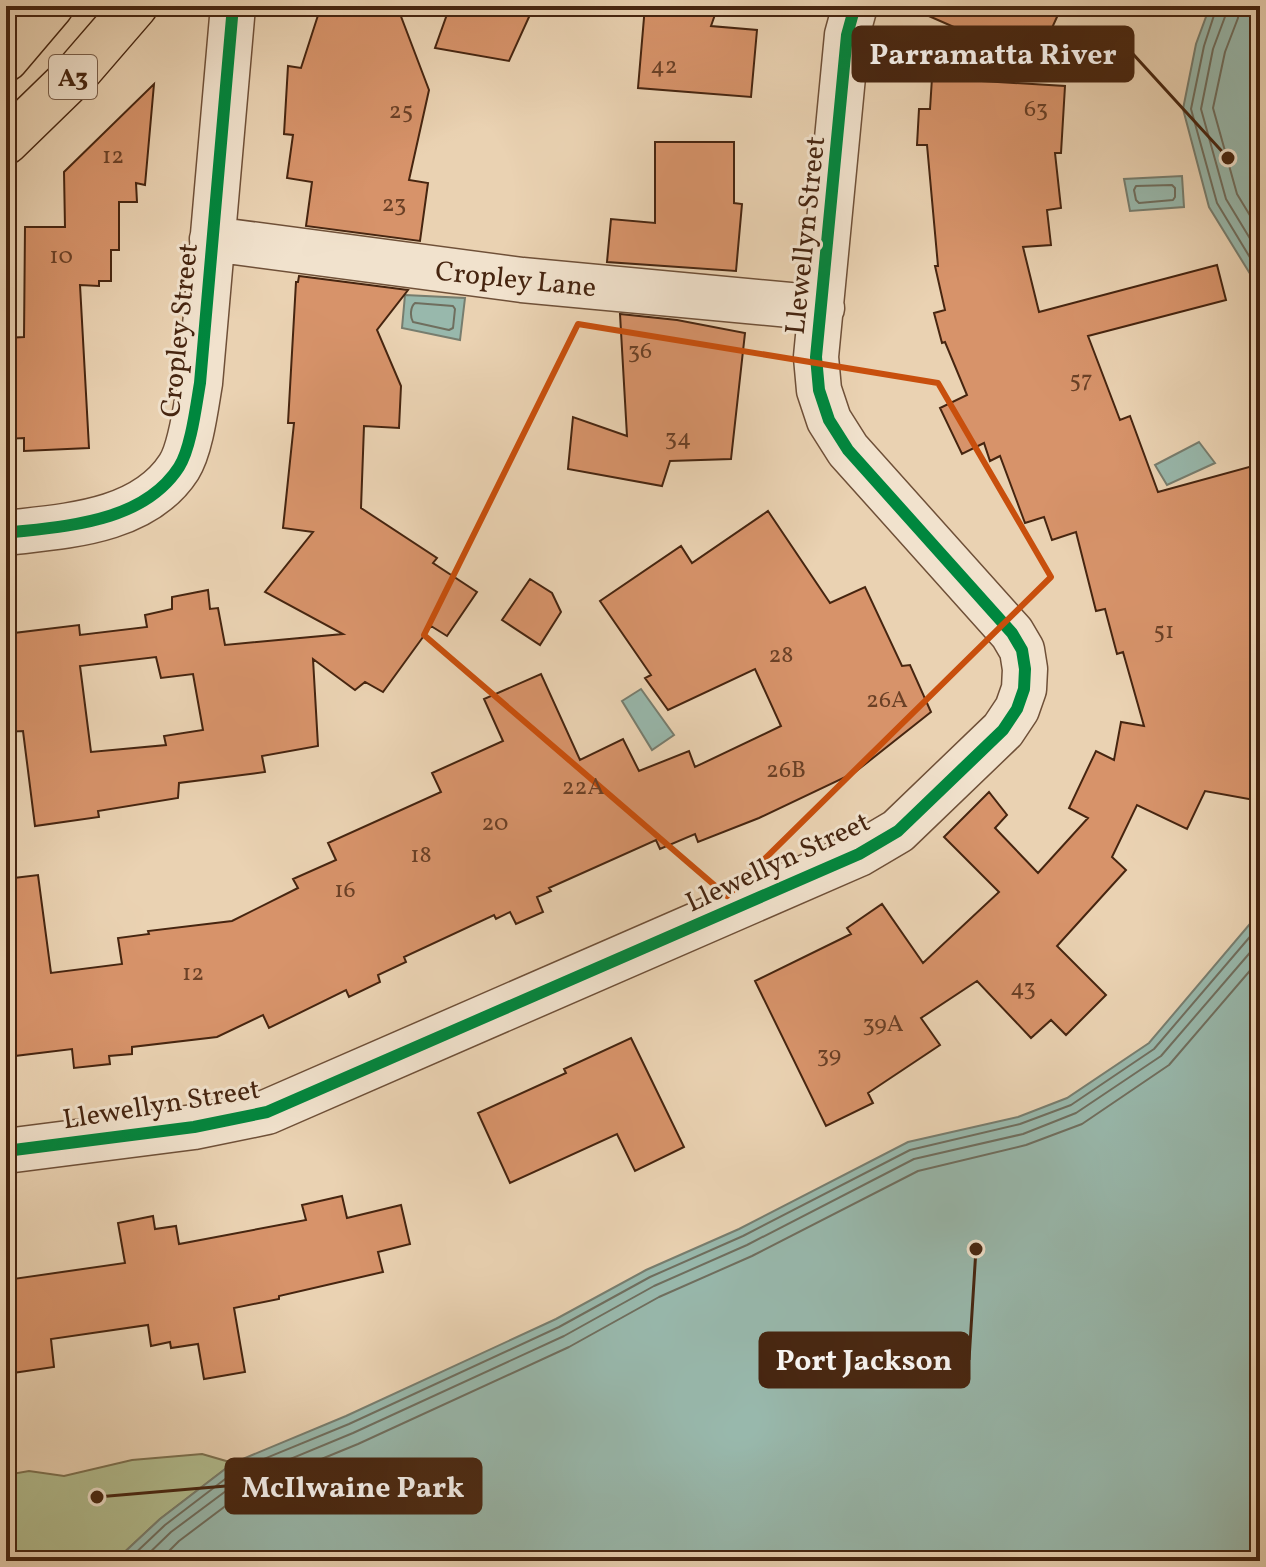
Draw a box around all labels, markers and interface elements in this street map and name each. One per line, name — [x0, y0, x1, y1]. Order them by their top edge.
callout: Parramatta River — [853, 27, 1133, 81]
text: Parramatta River — [869, 35, 1117, 77]
house number: 42 — [650, 50, 678, 84]
road number: A3 — [49, 55, 97, 99]
house number: 63 — [1024, 93, 1048, 127]
house number: 25 — [389, 95, 413, 129]
street label: Llewellyn Street — [777, 134, 836, 336]
house number: 12 — [102, 140, 124, 174]
house number: 23 — [382, 188, 406, 222]
house number: 10 — [49, 240, 73, 274]
street label: Cropley Street — [152, 241, 209, 419]
street label: Cropley Lane — [433, 253, 598, 308]
house number: 36 — [628, 335, 652, 369]
house number: 57 — [1069, 364, 1093, 398]
house number: 34 — [665, 422, 691, 456]
house number: 51 — [1154, 615, 1174, 649]
house number: 28 — [768, 639, 794, 673]
house number: 26A — [866, 684, 908, 718]
house number: 26B — [766, 754, 806, 788]
house number: 22A — [562, 771, 604, 805]
street label: Llewellyn Street — [679, 803, 877, 923]
house number: 20 — [481, 807, 509, 841]
house number: 18 — [410, 839, 432, 873]
house number: 16 — [334, 874, 356, 908]
house number: 12 — [182, 957, 204, 991]
house number: 43 — [1010, 972, 1036, 1006]
house number: 39A — [862, 1008, 904, 1042]
house number: 39 — [817, 1039, 841, 1073]
street label: Llewellyn Street — [60, 1071, 263, 1140]
callout: Port Jackson — [760, 1333, 969, 1387]
text: Port Jackson — [776, 1341, 952, 1383]
callout: McIlwaine Park — [226, 1459, 481, 1513]
text: McIlwaine Park — [242, 1468, 464, 1510]

